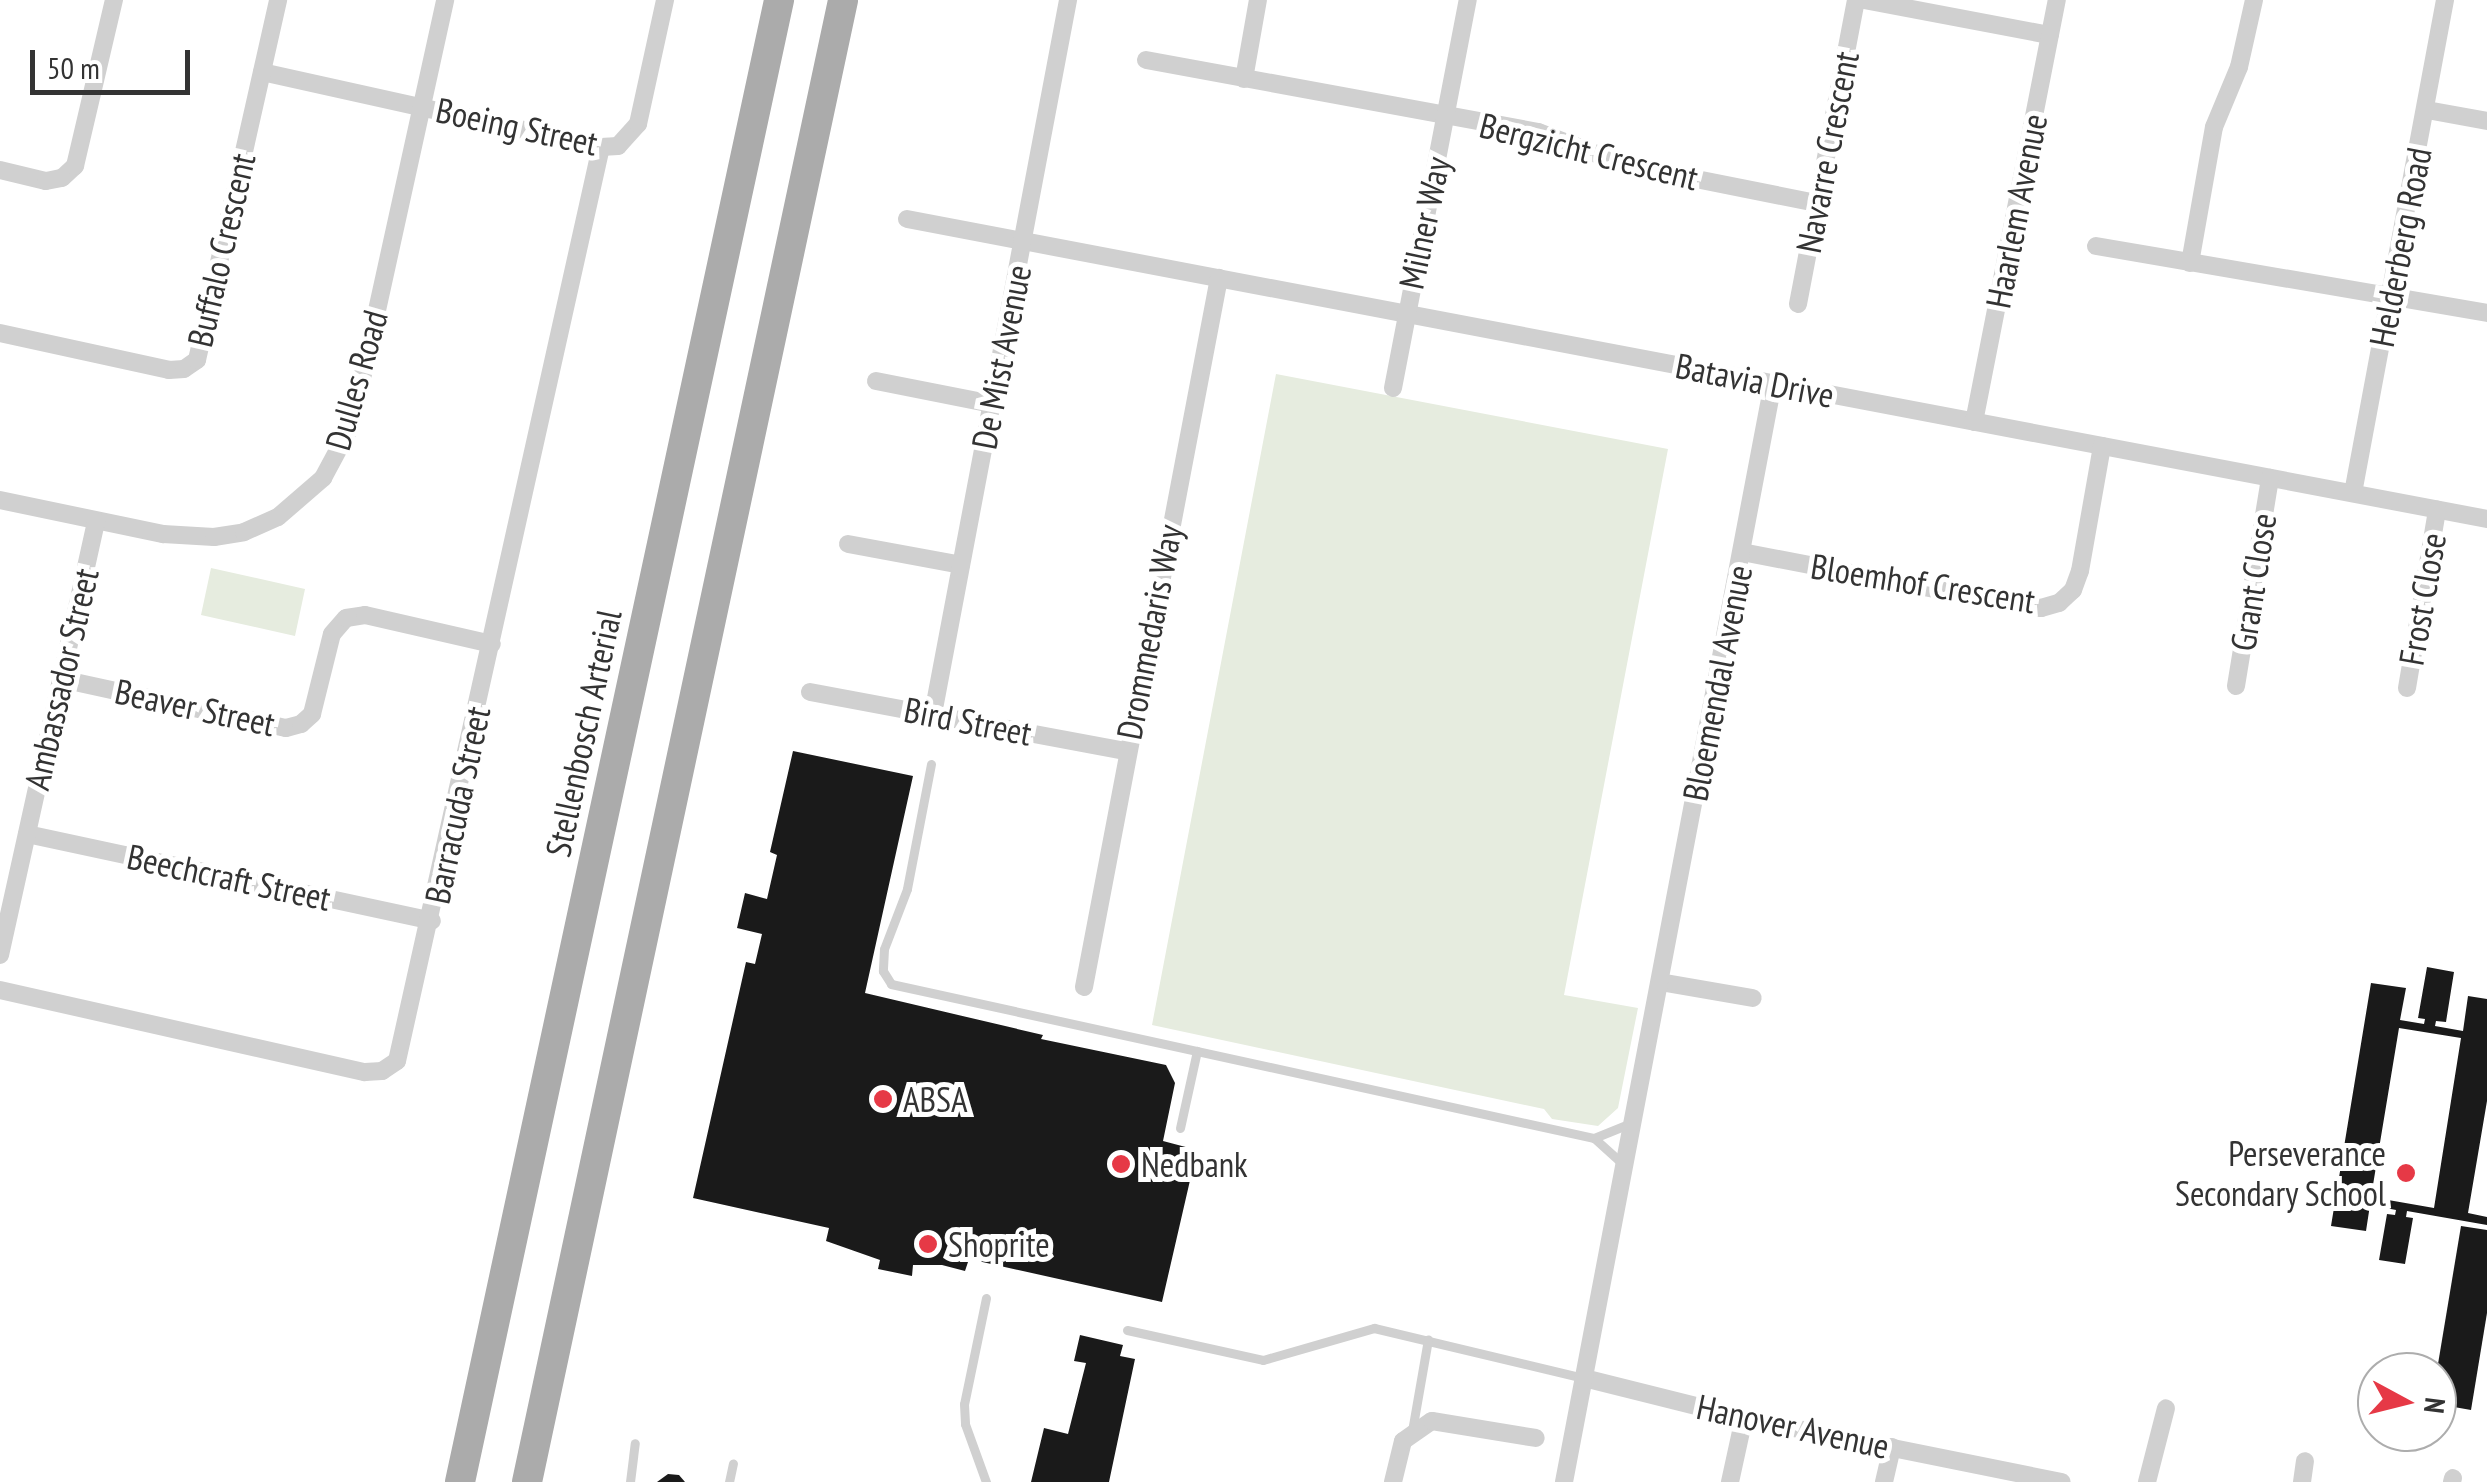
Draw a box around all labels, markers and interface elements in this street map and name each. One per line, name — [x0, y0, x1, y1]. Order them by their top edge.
scale bar — [35, 30, 195, 92]
text: 50 m — [47, 48, 100, 87]
street label: Navarre Crescent — [1787, 48, 1867, 256]
street label: Boeing Street — [432, 88, 602, 164]
street label: Bergzicht Crescent — [1475, 104, 1703, 198]
street label: Haarlem Avenue — [1977, 110, 2055, 312]
street label: Helderberg Road — [2360, 144, 2440, 350]
street label: Buffalo Crescent — [178, 149, 264, 351]
street label: Milner Way — [1389, 153, 1459, 293]
street label: De Mist Avenue — [962, 261, 1040, 453]
street label: Dulles Road — [316, 305, 396, 455]
street label: Batavia Drive — [1672, 344, 1838, 416]
street label: Grant Close — [2221, 510, 2285, 654]
street label: Drommedaris Way — [1108, 521, 1190, 743]
street label: Frost Close — [2390, 530, 2454, 668]
street label: Bloemhof Crescent — [1808, 545, 2038, 621]
street label: Bloemendal Avenue — [1673, 561, 1761, 805]
street label: Ambassador Street — [15, 564, 107, 794]
street label: Stellenbosch Arterial — [536, 605, 630, 861]
street label: Beaver Street — [111, 670, 279, 744]
street label: Bird Street — [901, 688, 1035, 754]
street label: Barracuda Street — [416, 703, 498, 907]
street label: Beechcraft Street — [123, 835, 335, 919]
place label: ABSA — [903, 1078, 968, 1120]
marker: ABSA — [872, 1088, 894, 1110]
place label: Perseverance Secondary School — [2174, 1132, 2386, 1214]
place label: Nedbank — [1141, 1143, 1248, 1185]
marker: Nedbank — [1110, 1153, 1132, 1175]
marker: Perseverance Secondary School — [2395, 1162, 2417, 1184]
place label: Shoprite — [948, 1223, 1050, 1265]
marker: Shoprite — [917, 1233, 939, 1255]
north arrow — [2357, 1352, 2457, 1452]
street label: Hanover Avenue — [1693, 1385, 1893, 1467]
text: N — [2416, 1396, 2455, 1415]

